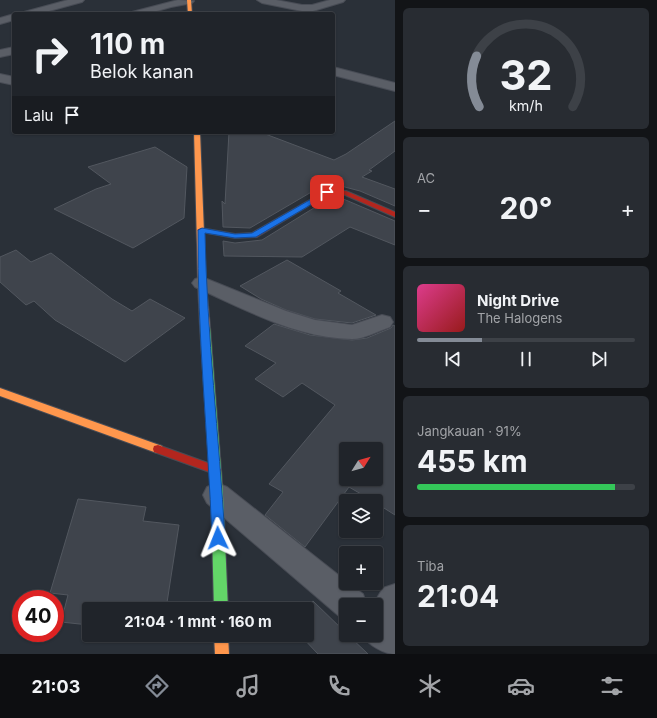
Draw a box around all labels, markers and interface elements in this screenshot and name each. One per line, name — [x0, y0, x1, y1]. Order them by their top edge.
text: 110 m — [90, 27, 165, 61]
icon: right — [24, 28, 76, 80]
text: 32 — [499, 49, 553, 99]
text: Belok kanan — [90, 61, 194, 82]
text: km/h — [509, 96, 543, 113]
icon: arrive — [61, 104, 83, 126]
text: Lalu — [24, 106, 53, 125]
text: AC — [417, 170, 435, 186]
pin — [310, 175, 344, 209]
icon: arrive — [316, 181, 338, 203]
text: 20° — [500, 190, 552, 226]
text: − — [417, 196, 432, 222]
text: + — [620, 196, 635, 222]
text: Night Drive — [477, 291, 559, 310]
text: The Halogens — [477, 310, 562, 326]
icon: previous — [442, 348, 464, 370]
icon: pause — [515, 348, 537, 370]
icon: next — [588, 348, 610, 370]
text: Jangkauan · 91% — [417, 423, 522, 439]
north arrow — [339, 442, 383, 486]
map controls — [339, 442, 383, 642]
text: 455 km — [417, 443, 528, 479]
button: layers — [339, 494, 383, 538]
position arrow — [197, 517, 239, 559]
button: + — [339, 546, 383, 590]
text: Tiba — [417, 558, 444, 574]
text: 21:04 — [417, 578, 499, 614]
speed limit sign: 40 — [12, 590, 64, 642]
button: − — [339, 598, 383, 642]
text: 21:04 · 1 mnt · 160 m — [124, 612, 272, 631]
icon: directions — [143, 672, 171, 700]
icon: music — [234, 672, 262, 700]
icon: phone — [325, 672, 353, 700]
icon: climate — [416, 672, 444, 700]
icon: car — [507, 672, 535, 700]
icon: filters — [598, 672, 626, 700]
text: 21:03 — [31, 676, 80, 697]

